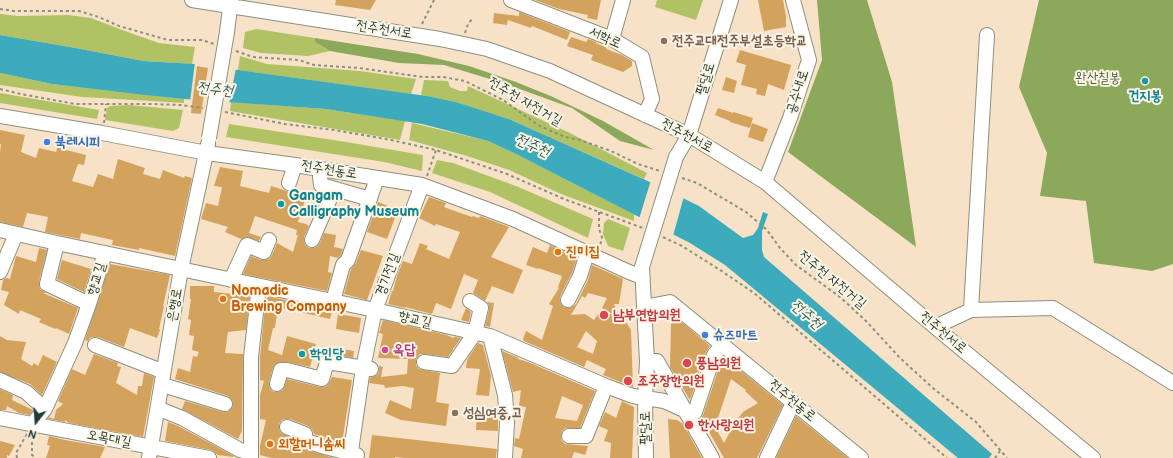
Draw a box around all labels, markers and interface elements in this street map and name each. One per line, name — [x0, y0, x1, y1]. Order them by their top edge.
street label: 전주천서로 — [355, 17, 413, 43]
street label: 서학로 — [586, 23, 624, 53]
place label: 전주교대전주부설초등학교 — [672, 33, 807, 49]
marker: 전주교대전주부설초등학교 — [659, 36, 669, 46]
street label: 팔달로 — [693, 60, 719, 98]
street label: 공수내로 — [783, 68, 813, 116]
park label: 완산칠봉 — [1075, 70, 1121, 86]
street label: 전주천 자전거길 — [485, 74, 565, 130]
marker: 건지봉 — [1140, 76, 1150, 86]
water label: 전주천 — [196, 79, 234, 101]
place label: 건지봉 — [1128, 88, 1162, 104]
street label: 전주천서로 — [658, 115, 716, 157]
water label: 전주천 — [512, 130, 552, 162]
place label: 북레시피 — [55, 134, 100, 150]
marker: 북레시피 — [42, 137, 52, 147]
street label: 전주천동로 — [300, 157, 358, 183]
place label: Gangam Calligraphy Museum — [289, 188, 419, 220]
marker: Gangam Calligraphy Museum — [276, 199, 286, 209]
place label: 진미집 — [566, 244, 600, 260]
marker: 진미집 — [553, 247, 563, 257]
street label: 전주천 자전거길 — [795, 247, 869, 313]
street label: 경기전길 — [372, 251, 404, 299]
street label: 향교길 — [84, 260, 110, 298]
place label: Nomadic Brewing Company — [231, 283, 346, 316]
street label: 은행로 — [164, 287, 186, 323]
marker: Nomadic Brewing Company — [218, 294, 228, 304]
water label: 전주천 — [786, 296, 826, 334]
place label: 남부연합의원 — [613, 307, 681, 323]
street label: 향교길 — [397, 308, 433, 332]
street label: 전주천서로 — [916, 308, 970, 358]
marker: 남부연합의원 — [598, 309, 610, 321]
place label: 슈즈마트 — [713, 327, 758, 343]
marker: 슈즈마트 — [700, 330, 710, 340]
place label: 옥답 — [393, 342, 416, 358]
marker: 옥답 — [380, 345, 390, 355]
place label: 학인당 — [310, 346, 344, 362]
marker: 학인당 — [297, 349, 307, 359]
place label: 풍남의원 — [696, 355, 741, 371]
marker: 풍남의원 — [681, 357, 693, 369]
place label: 조주장한의원 — [637, 373, 705, 389]
marker: 조주장한의원 — [622, 375, 634, 387]
street label: 전주천동로 — [765, 376, 819, 426]
north arrow — [16, 402, 56, 442]
place label: 성심여중,고 — [463, 405, 522, 421]
marker: 성심여중,고 — [450, 408, 460, 418]
street label: 팔달로 — [637, 411, 655, 445]
place label: 한사랑의원 — [698, 417, 754, 433]
marker: 한사랑의원 — [683, 419, 695, 431]
street label: 오목대길 — [85, 426, 133, 452]
text: N — [27, 427, 38, 441]
place label: 외할머니솜씨 — [278, 436, 346, 452]
marker: 외할머니솜씨 — [265, 439, 275, 449]

